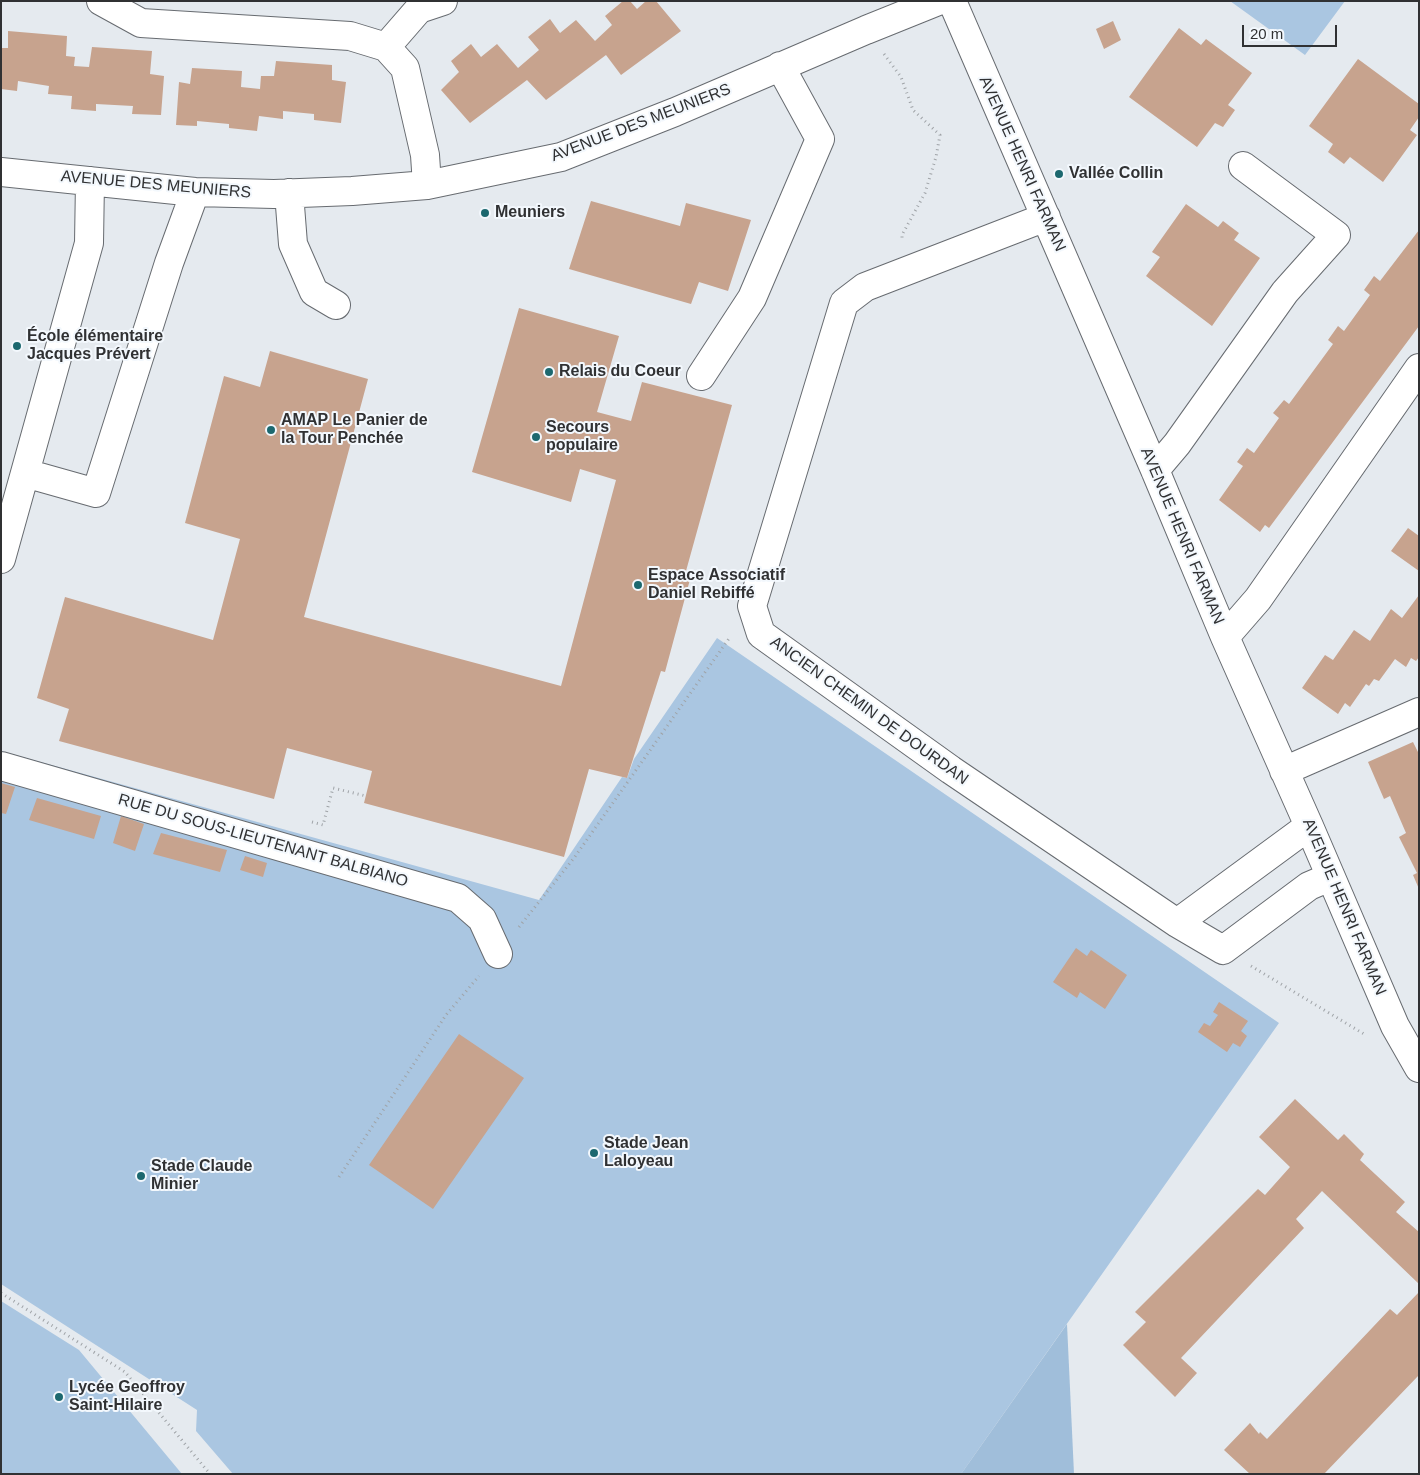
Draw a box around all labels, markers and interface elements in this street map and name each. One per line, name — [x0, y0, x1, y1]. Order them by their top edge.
scale bar — [1245, 15, 1340, 47]
text: 20 m — [1250, 25, 1283, 42]
street label: AVENUE HENRI FARMAN — [975, 73, 1069, 255]
street label: AVENUE DES MEUNIERS — [548, 80, 734, 166]
place label: Vallée Collin — [1069, 164, 1163, 184]
street label: AVENUE DES MEUNIERS — [60, 167, 252, 203]
marker: Vallée Collin — [1053, 168, 1065, 180]
place label: Meuniers — [495, 203, 565, 223]
marker: Meuniers — [479, 207, 491, 219]
place label: École élémentaire Jacques Prévert — [27, 327, 163, 365]
marker: École élémentaire Jacques Prévert — [11, 340, 23, 352]
place label: Relais du Coeur — [559, 362, 681, 382]
marker: Relais du Coeur — [543, 366, 555, 378]
place label: AMAP Le Panier de la Tour Penchée — [281, 411, 428, 449]
place label: Secours populaire — [546, 418, 618, 456]
marker: AMAP Le Panier de la Tour Penchée — [265, 424, 277, 436]
marker: Secours populaire — [530, 431, 542, 443]
street label: AVENUE HENRI FARMAN — [1136, 445, 1228, 627]
place label: Espace Associatif Daniel Rebiffé — [648, 566, 785, 604]
marker: Espace Associatif Daniel Rebiffé — [632, 579, 644, 591]
street label: ANCIEN CHEMIN DE DOURDAN — [766, 633, 972, 789]
street label: RUE DU SOUS-LIEUTENANT BALBIANO — [116, 790, 410, 892]
street label: AVENUE HENRI FARMAN — [1298, 816, 1390, 998]
place label: Stade Jean Laloyeau — [604, 1134, 688, 1172]
marker: Stade Jean Laloyeau — [588, 1147, 600, 1159]
place label: Stade Claude Minier — [151, 1157, 252, 1195]
marker: Stade Claude Minier — [135, 1170, 147, 1182]
place label: Lycée Geoffroy Saint-Hilaire — [69, 1378, 185, 1416]
marker: Lycée Geoffroy Saint-Hilaire — [53, 1391, 65, 1403]

